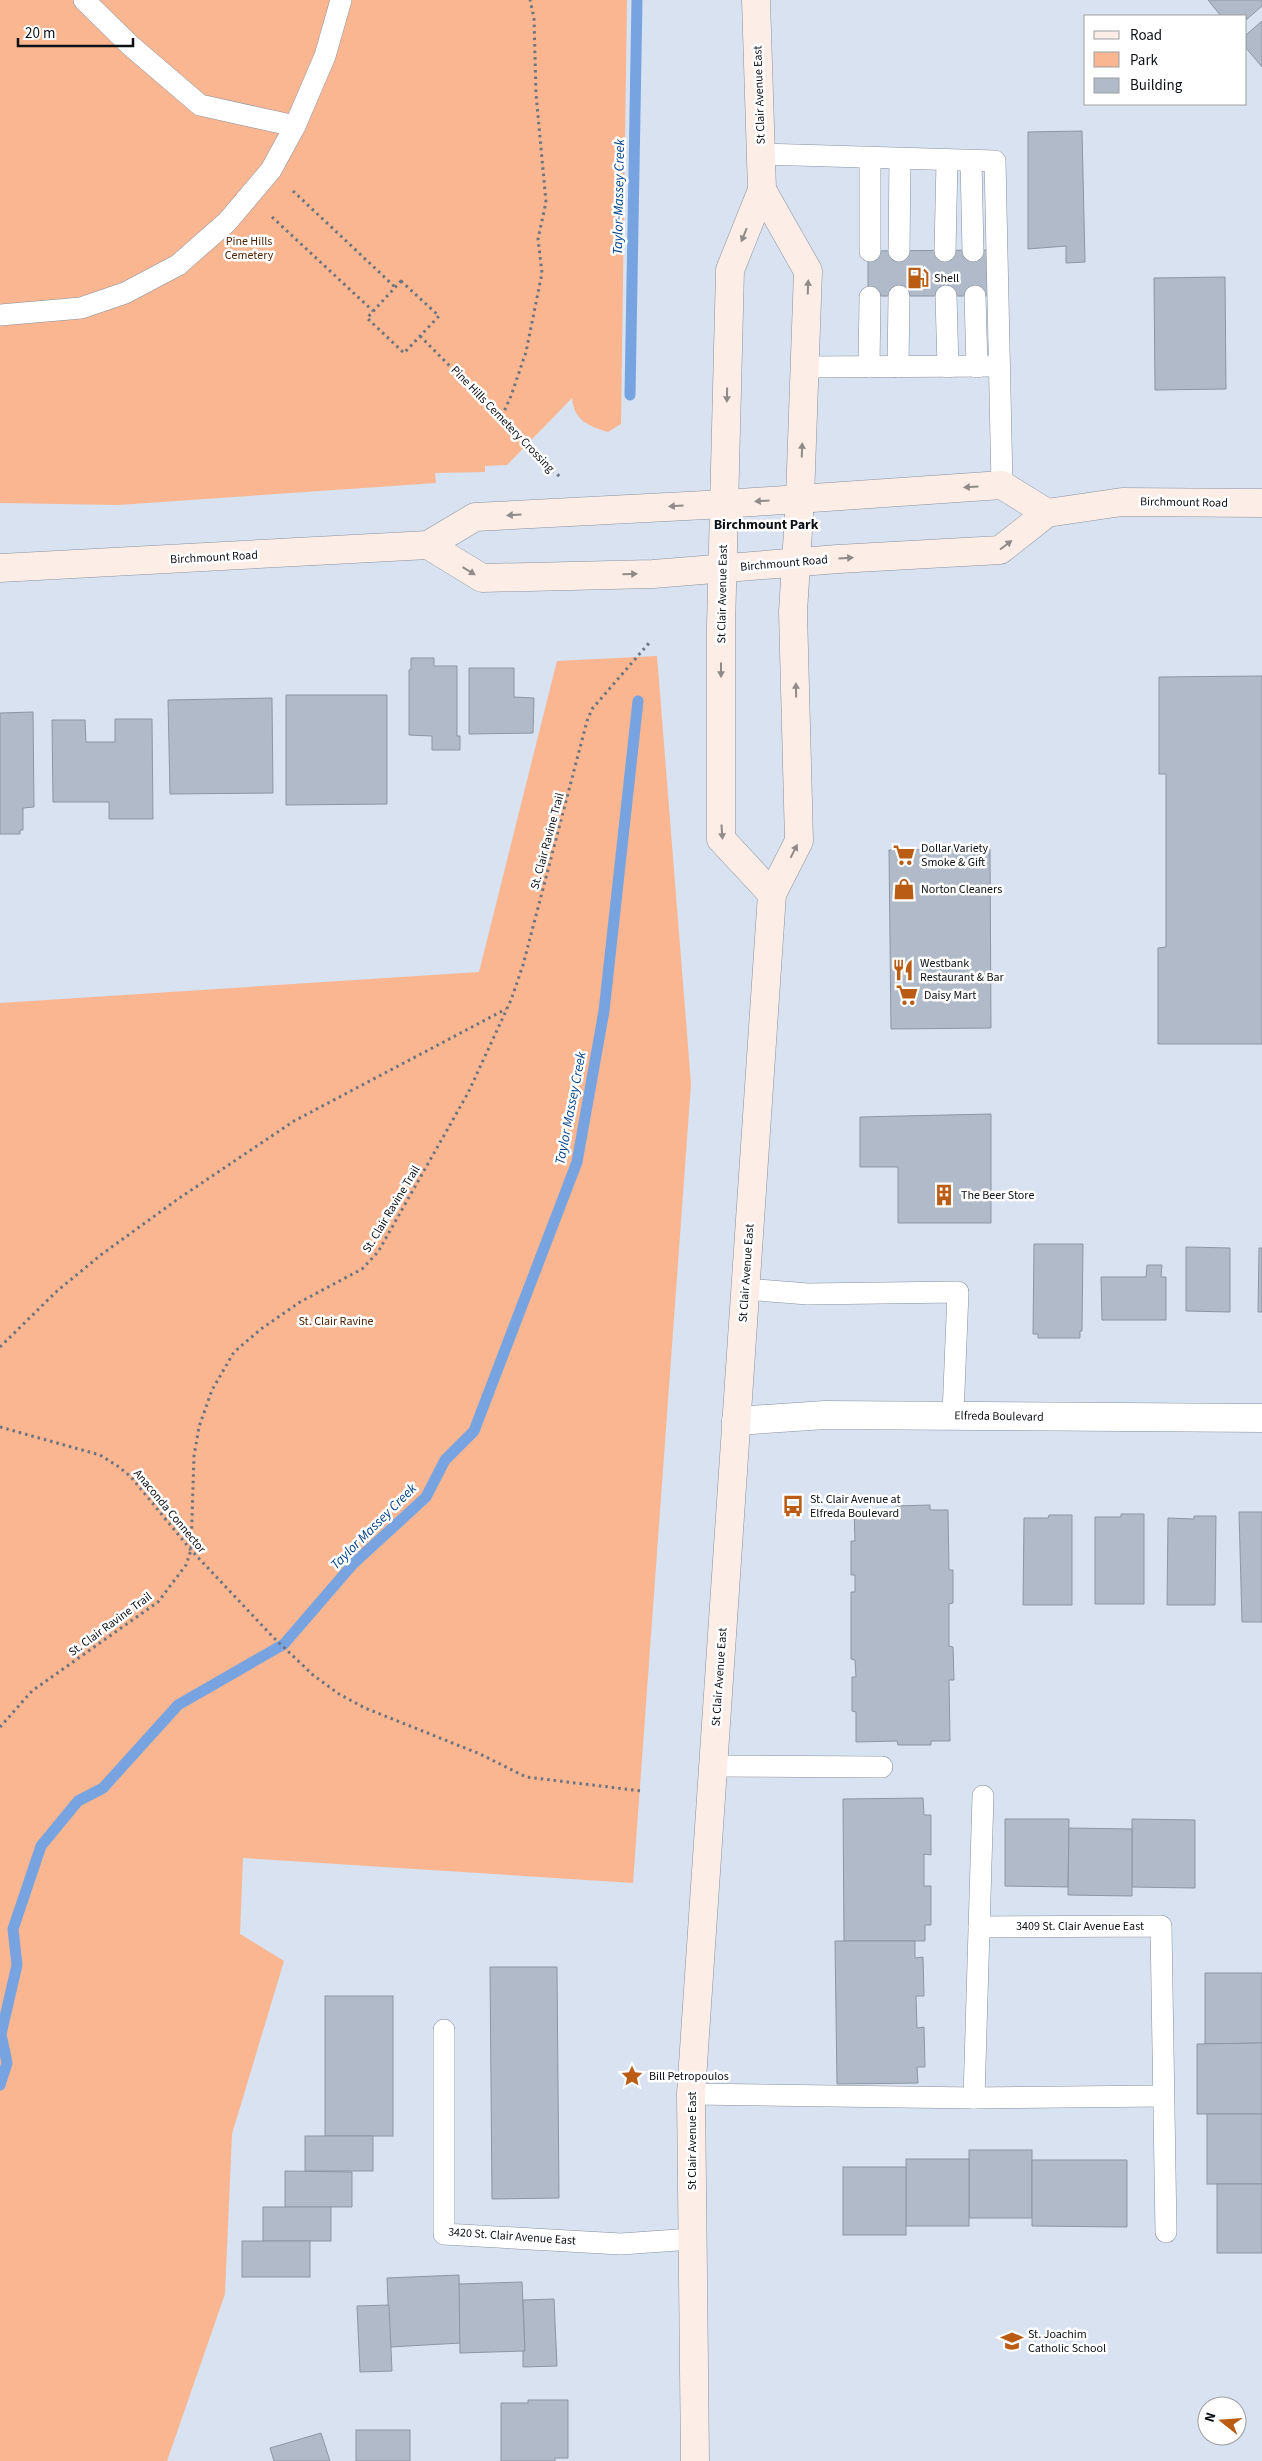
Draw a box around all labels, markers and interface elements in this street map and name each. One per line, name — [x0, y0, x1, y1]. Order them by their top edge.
scale bar — [18, 15, 132, 47]
legend — [1084, 15, 1247, 105]
text: 20 m — [25, 23, 55, 44]
text: Road — [1130, 25, 1162, 46]
street label: St Clair Avenue East — [749, 45, 770, 145]
text: Park — [1130, 50, 1159, 71]
text: Building — [1130, 75, 1183, 96]
water label: Taylor-Massey Creek — [608, 139, 630, 255]
one-way arrow — [740, 228, 747, 243]
park label: Pine Hills Cemetery — [225, 233, 274, 264]
fuel station icon: Shell — [905, 265, 931, 291]
place label: Shell — [934, 270, 959, 287]
one-way arrow — [804, 279, 812, 295]
street label: Pine Hills Cemetery Crossing — [447, 362, 558, 477]
one-way arrow — [723, 387, 731, 403]
one-way arrow — [798, 441, 806, 457]
one-way arrow — [963, 483, 979, 491]
street label: Birchmount Road — [1140, 493, 1228, 512]
one-way arrow — [754, 497, 770, 505]
one-way arrow — [668, 503, 684, 511]
one-way arrow — [505, 512, 521, 520]
district label: Birchmount Park — [714, 515, 819, 535]
one-way arrow — [999, 540, 1013, 550]
street label: St Clair Avenue East — [713, 545, 732, 643]
street label: Birchmount Road — [170, 547, 258, 568]
street label: Birchmount Road — [740, 551, 829, 576]
one-way arrow — [838, 554, 854, 562]
one-way arrow — [463, 566, 476, 575]
one-way arrow — [622, 570, 638, 578]
one-way arrow — [717, 662, 725, 678]
one-way arrow — [791, 681, 799, 697]
street label: St. Clair Ravine Trail — [526, 791, 569, 891]
one-way arrow — [718, 824, 726, 840]
place label: Dollar Variety Smoke & Gift — [921, 840, 989, 871]
supermarket icon: Dollar Variety Smoke & Gift — [891, 842, 917, 868]
one-way arrow — [790, 844, 798, 858]
shop icon: Norton Cleaners — [891, 876, 917, 902]
place label: Norton Cleaners — [921, 881, 1002, 898]
place label: Westbank Restaurant & Bar — [920, 955, 1005, 986]
restaurant icon: Westbank Restaurant & Bar — [890, 957, 916, 983]
supermarket icon: Daisy Mart — [894, 982, 920, 1008]
place label: Daisy Mart — [924, 987, 976, 1004]
water label: Taylor Massey Creek — [550, 1050, 592, 1166]
street label: St. Clair Ravine Trail — [359, 1162, 424, 1256]
building icon: The Beer Store — [931, 1182, 957, 1208]
place label: The Beer Store — [961, 1187, 1034, 1204]
street label: St Clair Avenue East — [735, 1223, 758, 1323]
park label: St. Clair Ravine — [298, 1313, 374, 1330]
street label: Elfreda Boulevard — [954, 1407, 1044, 1426]
street label: Anaconda Connector — [129, 1466, 210, 1558]
water label: Taylor Massey Creek — [326, 1479, 422, 1574]
place label: St. Clair Avenue at Elfreda Boulevard — [810, 1491, 900, 1522]
bus stop icon: St. Clair Avenue at Elfreda Boulevard — [780, 1493, 806, 1519]
street label: St. Clair Ravine Trail — [65, 1588, 155, 1660]
street label: St Clair Avenue East — [708, 1627, 731, 1727]
street label: 3409 St. Clair Avenue East — [1016, 1918, 1144, 1935]
place icon: Bill Petropoulos — [619, 2063, 645, 2089]
place label: Bill Petropoulos — [649, 2068, 729, 2085]
street label: St Clair Avenue East — [684, 2092, 701, 2190]
street label: 3420 St. Clair Avenue East — [448, 2224, 576, 2249]
place label: St. Joachim Catholic School — [1028, 2326, 1106, 2357]
school or university icon: St. Joachim Catholic School — [999, 2328, 1025, 2354]
north arrow — [1197, 2396, 1247, 2446]
text: N — [1200, 2410, 1221, 2425]

